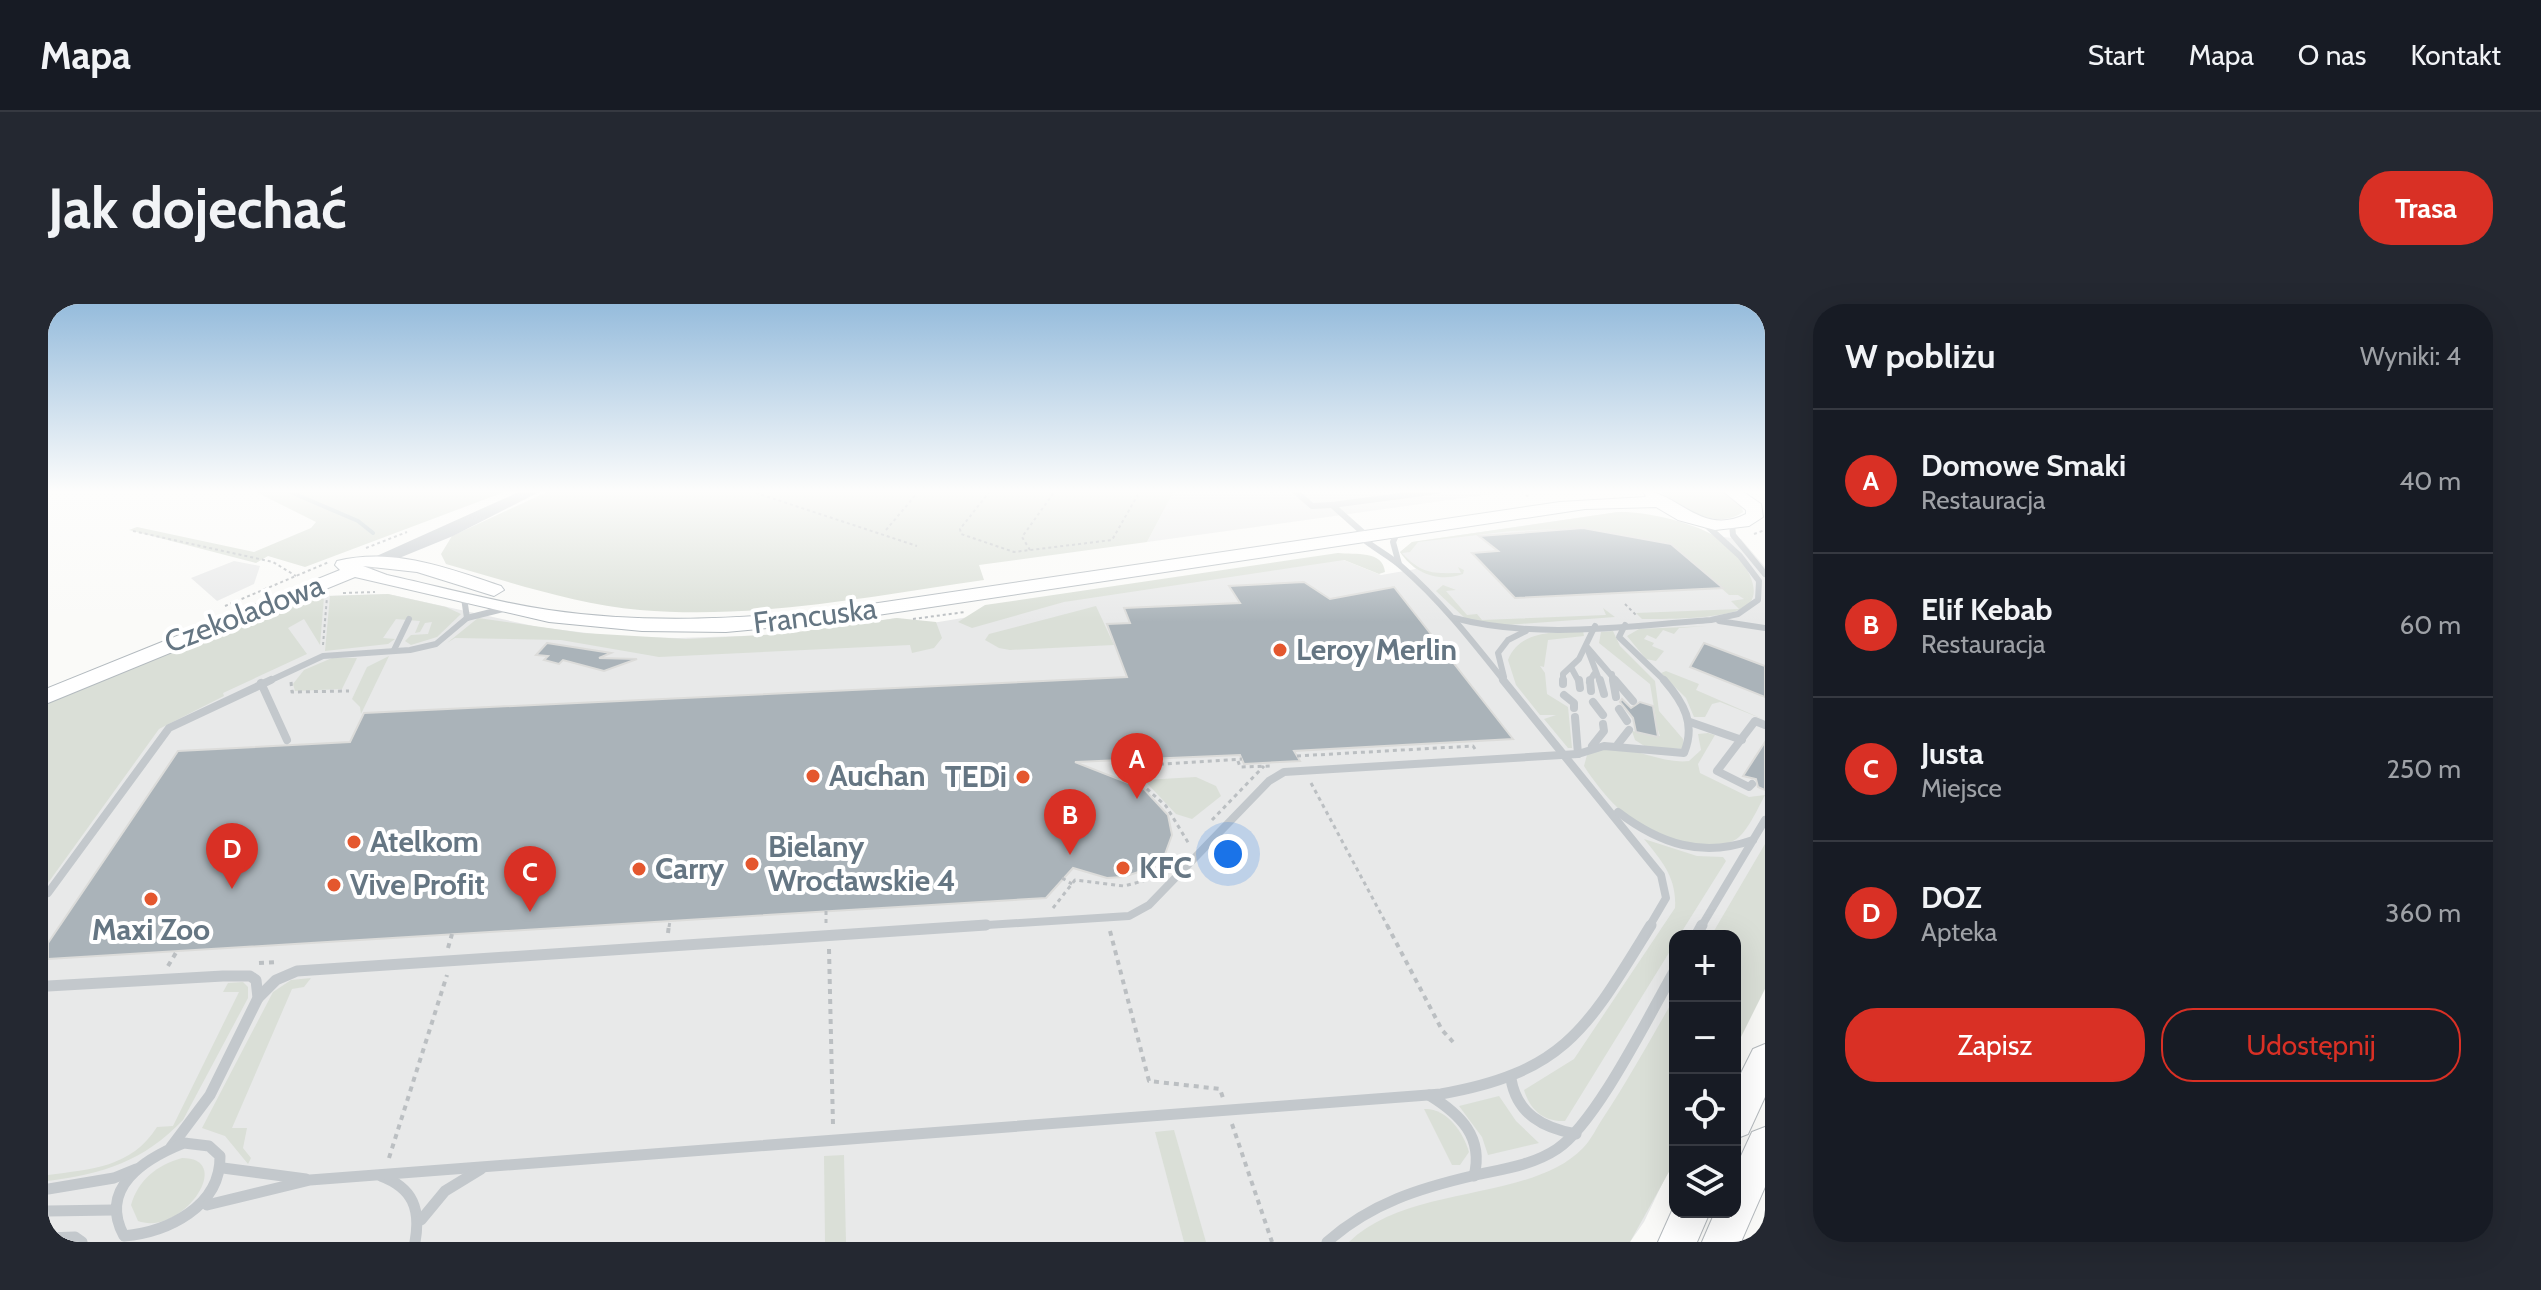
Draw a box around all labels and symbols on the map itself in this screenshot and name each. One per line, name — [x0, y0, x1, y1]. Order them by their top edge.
street label: Czekoladowa — [159, 566, 329, 661]
street label: Francuska — [751, 589, 879, 641]
place label: Leroy Merlin — [1296, 631, 1457, 668]
marker: Leroy Merlin — [1271, 641, 1289, 659]
pin: A — [1111, 733, 1163, 799]
place label: Auchan — [829, 757, 926, 794]
place label: TEDi — [945, 758, 1007, 795]
marker: Auchan — [804, 767, 822, 785]
marker: TEDi — [1014, 768, 1032, 786]
pin: B — [1044, 789, 1096, 855]
pin: D — [206, 823, 258, 889]
place label: Atelkom — [370, 823, 479, 860]
place label: Bielany Wrocławskie 4 — [768, 828, 956, 899]
marker: Atelkom — [345, 833, 363, 851]
your location — [1208, 834, 1248, 874]
pin: C — [504, 846, 556, 912]
place label: KFC — [1139, 849, 1192, 886]
place label: Carry — [655, 850, 725, 887]
marker: Bielany Wrocławskie 4 — [743, 855, 761, 873]
marker: KFC — [1114, 859, 1132, 877]
marker: Carry — [630, 860, 648, 878]
place label: Vive Profit — [350, 866, 485, 903]
marker: Vive Profit — [325, 876, 343, 894]
marker: Maxi Zoo — [142, 890, 160, 908]
place label: Maxi Zoo — [92, 911, 210, 948]

